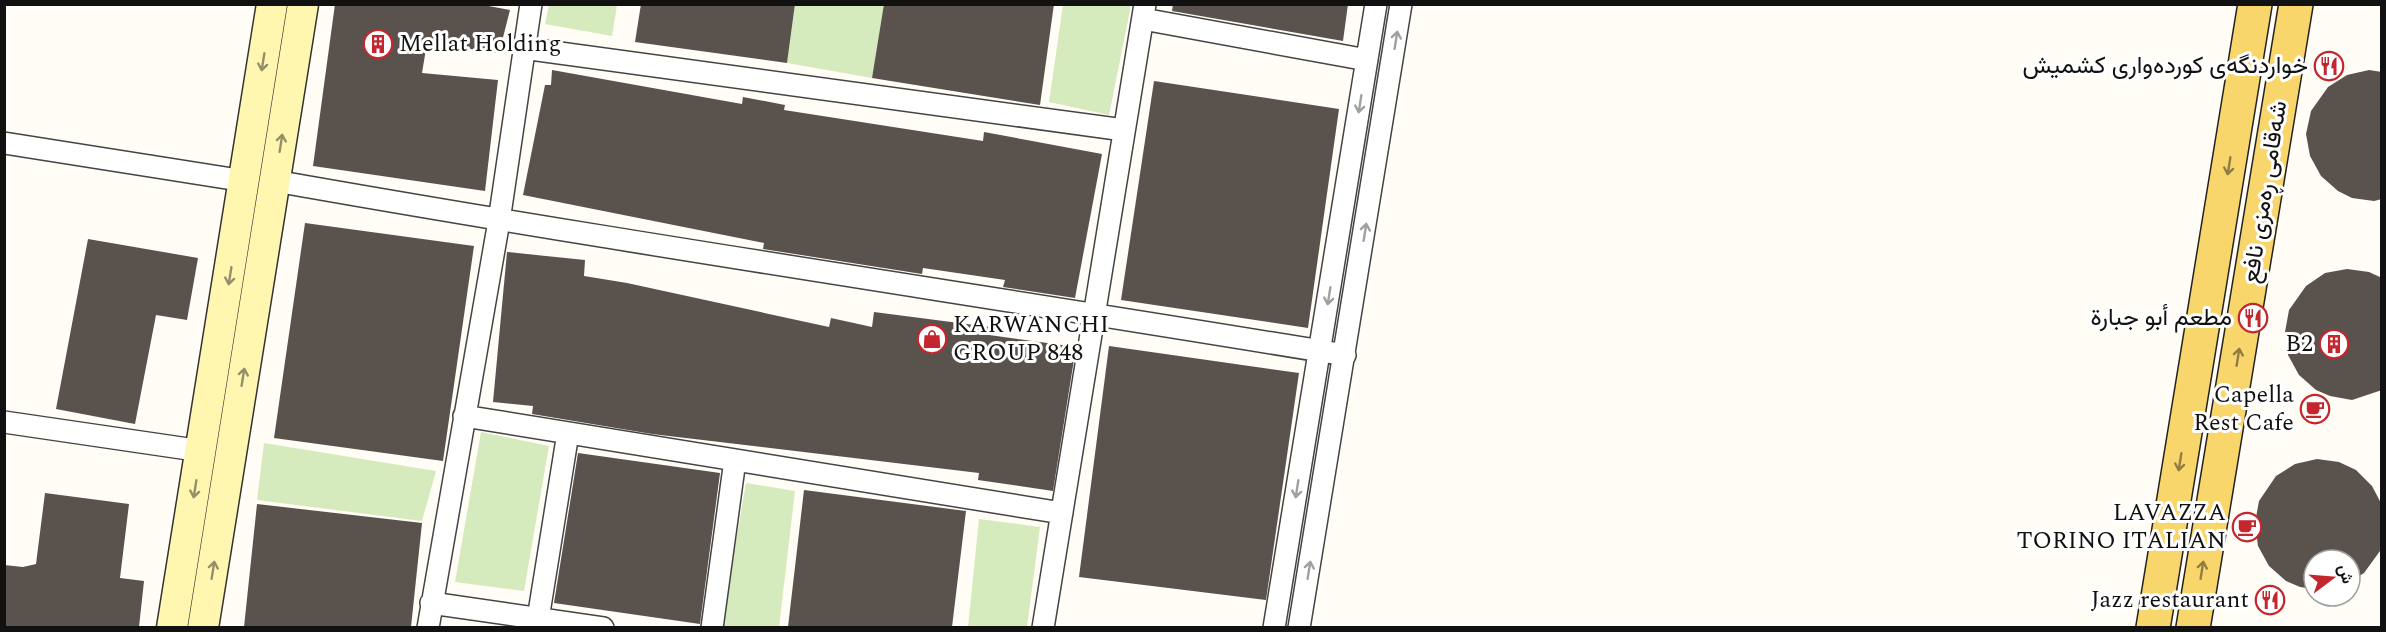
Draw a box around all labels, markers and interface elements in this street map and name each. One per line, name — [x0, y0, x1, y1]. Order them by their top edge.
place label: Mellat Holding — [399, 26, 561, 62]
building icon: Mellat Holding — [362, 28, 394, 60]
one-way arrow — [1390, 30, 1401, 50]
place label: خواردنگەی کوردەواری کشمیش — [2023, 48, 2308, 84]
restaurant icon: خواردنگەی کوردەواری کشمیش — [2313, 50, 2345, 82]
one-way arrow — [258, 52, 269, 72]
one-way arrow — [1355, 93, 1366, 113]
street label: شەقامی ڕەمزی نافع — [2233, 98, 2297, 286]
one-way arrow — [275, 134, 286, 153]
one-way arrow — [2223, 155, 2234, 175]
one-way arrow — [1359, 223, 1370, 243]
one-way arrow — [224, 265, 235, 285]
one-way arrow — [1323, 286, 1334, 305]
place label: مطعم أبو جبارة — [2091, 300, 2232, 336]
restaurant icon: مطعم أبو جبارة — [2237, 302, 2269, 334]
place label: KARWANCHI GROUP 848 — [953, 307, 1109, 371]
shop icon: KARWANCHI GROUP 848 — [916, 323, 948, 355]
place label: B2 — [2285, 326, 2313, 362]
building icon: B2 — [2318, 328, 2350, 360]
one-way arrow — [2232, 347, 2243, 367]
one-way arrow — [238, 368, 249, 388]
place label: Capella Rest Cafe — [2193, 377, 2294, 441]
cafe icon: Capella Rest Cafe — [2299, 393, 2331, 425]
one-way arrow — [2174, 451, 2185, 471]
one-way arrow — [1291, 478, 1302, 498]
one-way arrow — [190, 479, 201, 498]
place label: LAVAZZA TORINO ITALIAN — [2016, 495, 2226, 559]
cafe icon: LAVAZZA TORINO ITALIAN — [2231, 511, 2263, 543]
north arrow — [2302, 548, 2362, 608]
one-way arrow — [207, 560, 218, 580]
one-way arrow — [1304, 560, 1315, 580]
one-way arrow — [2197, 560, 2208, 580]
text: ش — [2331, 562, 2360, 587]
place label: Jazz restaurant — [2091, 582, 2249, 618]
restaurant icon: Jazz restaurant — [2254, 584, 2286, 616]

